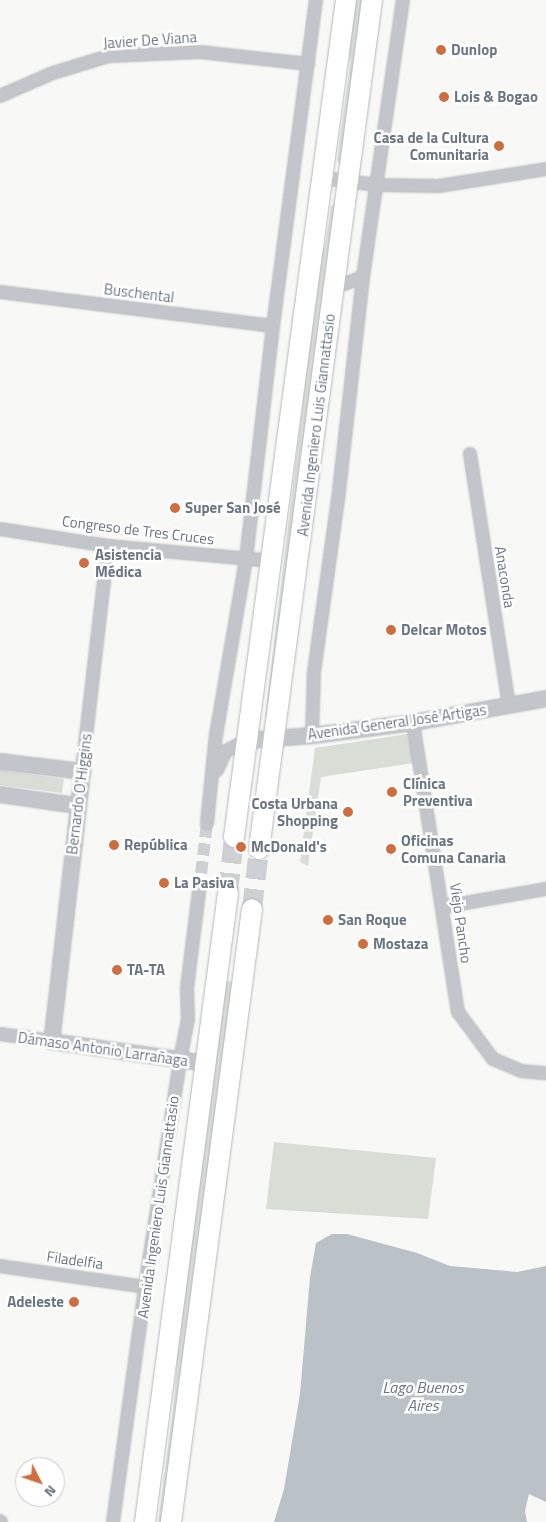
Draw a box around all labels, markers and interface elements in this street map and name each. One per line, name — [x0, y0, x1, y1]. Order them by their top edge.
street label: Javier De Viana — [102, 28, 198, 52]
place label: Dunlop — [451, 41, 497, 59]
marker: Dunlop — [435, 44, 447, 56]
place label: Lois & Bogao — [454, 88, 538, 106]
marker: Lois & Bogao — [438, 91, 450, 103]
place label: Casa de la Cultura Comunitaria — [374, 128, 489, 163]
marker: Casa de la Cultura Comunitaria — [493, 140, 505, 152]
street label: Buschental — [103, 280, 175, 306]
street label: Avenida Ingeniero Luis Giannattasio — [293, 313, 339, 537]
place label: Super San José — [185, 499, 281, 517]
marker: Super San José — [169, 502, 181, 514]
street label: Congreso de Tres Cruces — [61, 512, 215, 548]
place label: Asistencia Médica — [95, 545, 162, 580]
street label: Anaconda — [491, 545, 519, 609]
marker: Asistencia Médica — [77, 556, 91, 570]
place label: Delcar Motos — [401, 621, 487, 639]
marker: Delcar Motos — [385, 624, 397, 636]
street label: Avenida General José Artigas — [307, 701, 487, 743]
street label: Bernardo O'Higgins — [63, 732, 95, 856]
place label: Clínica Preventiva — [403, 774, 473, 809]
marker: Clínica Preventiva — [385, 785, 399, 799]
place label: Costa Urbana Shopping — [251, 794, 338, 829]
marker: Costa Urbana Shopping — [342, 806, 354, 818]
place label: Oficinas Comuna Canaria — [401, 831, 506, 866]
place label: República — [124, 836, 188, 854]
place label: McDonald's — [251, 838, 327, 856]
marker: República — [108, 839, 120, 851]
marker: McDonald's — [235, 841, 247, 853]
marker: Oficinas Comuna Canaria — [385, 843, 397, 855]
place label: La Pasiva — [174, 874, 234, 892]
marker: La Pasiva — [158, 877, 170, 889]
street label: Viejo Pancho — [446, 882, 476, 964]
place label: San Roque — [338, 911, 407, 929]
marker: San Roque — [322, 914, 334, 926]
place label: Mostaza — [373, 935, 428, 953]
marker: Mostaza — [357, 938, 369, 950]
place label: TA-TA — [127, 961, 165, 979]
marker: TA-TA — [111, 964, 123, 976]
street label: Dámaso Antonio Larrañaga — [17, 1028, 189, 1070]
street label: Avenida Ingeniero Luis Giannattasio — [133, 1095, 183, 1319]
street label: Filadelfia — [46, 1247, 104, 1273]
place label: Adeleste — [7, 1293, 64, 1311]
marker: Adeleste — [68, 1296, 80, 1308]
water label: Lago Buenos Aires — [382, 1377, 464, 1415]
north arrow — [15, 1457, 65, 1507]
text: N — [40, 1481, 62, 1502]

